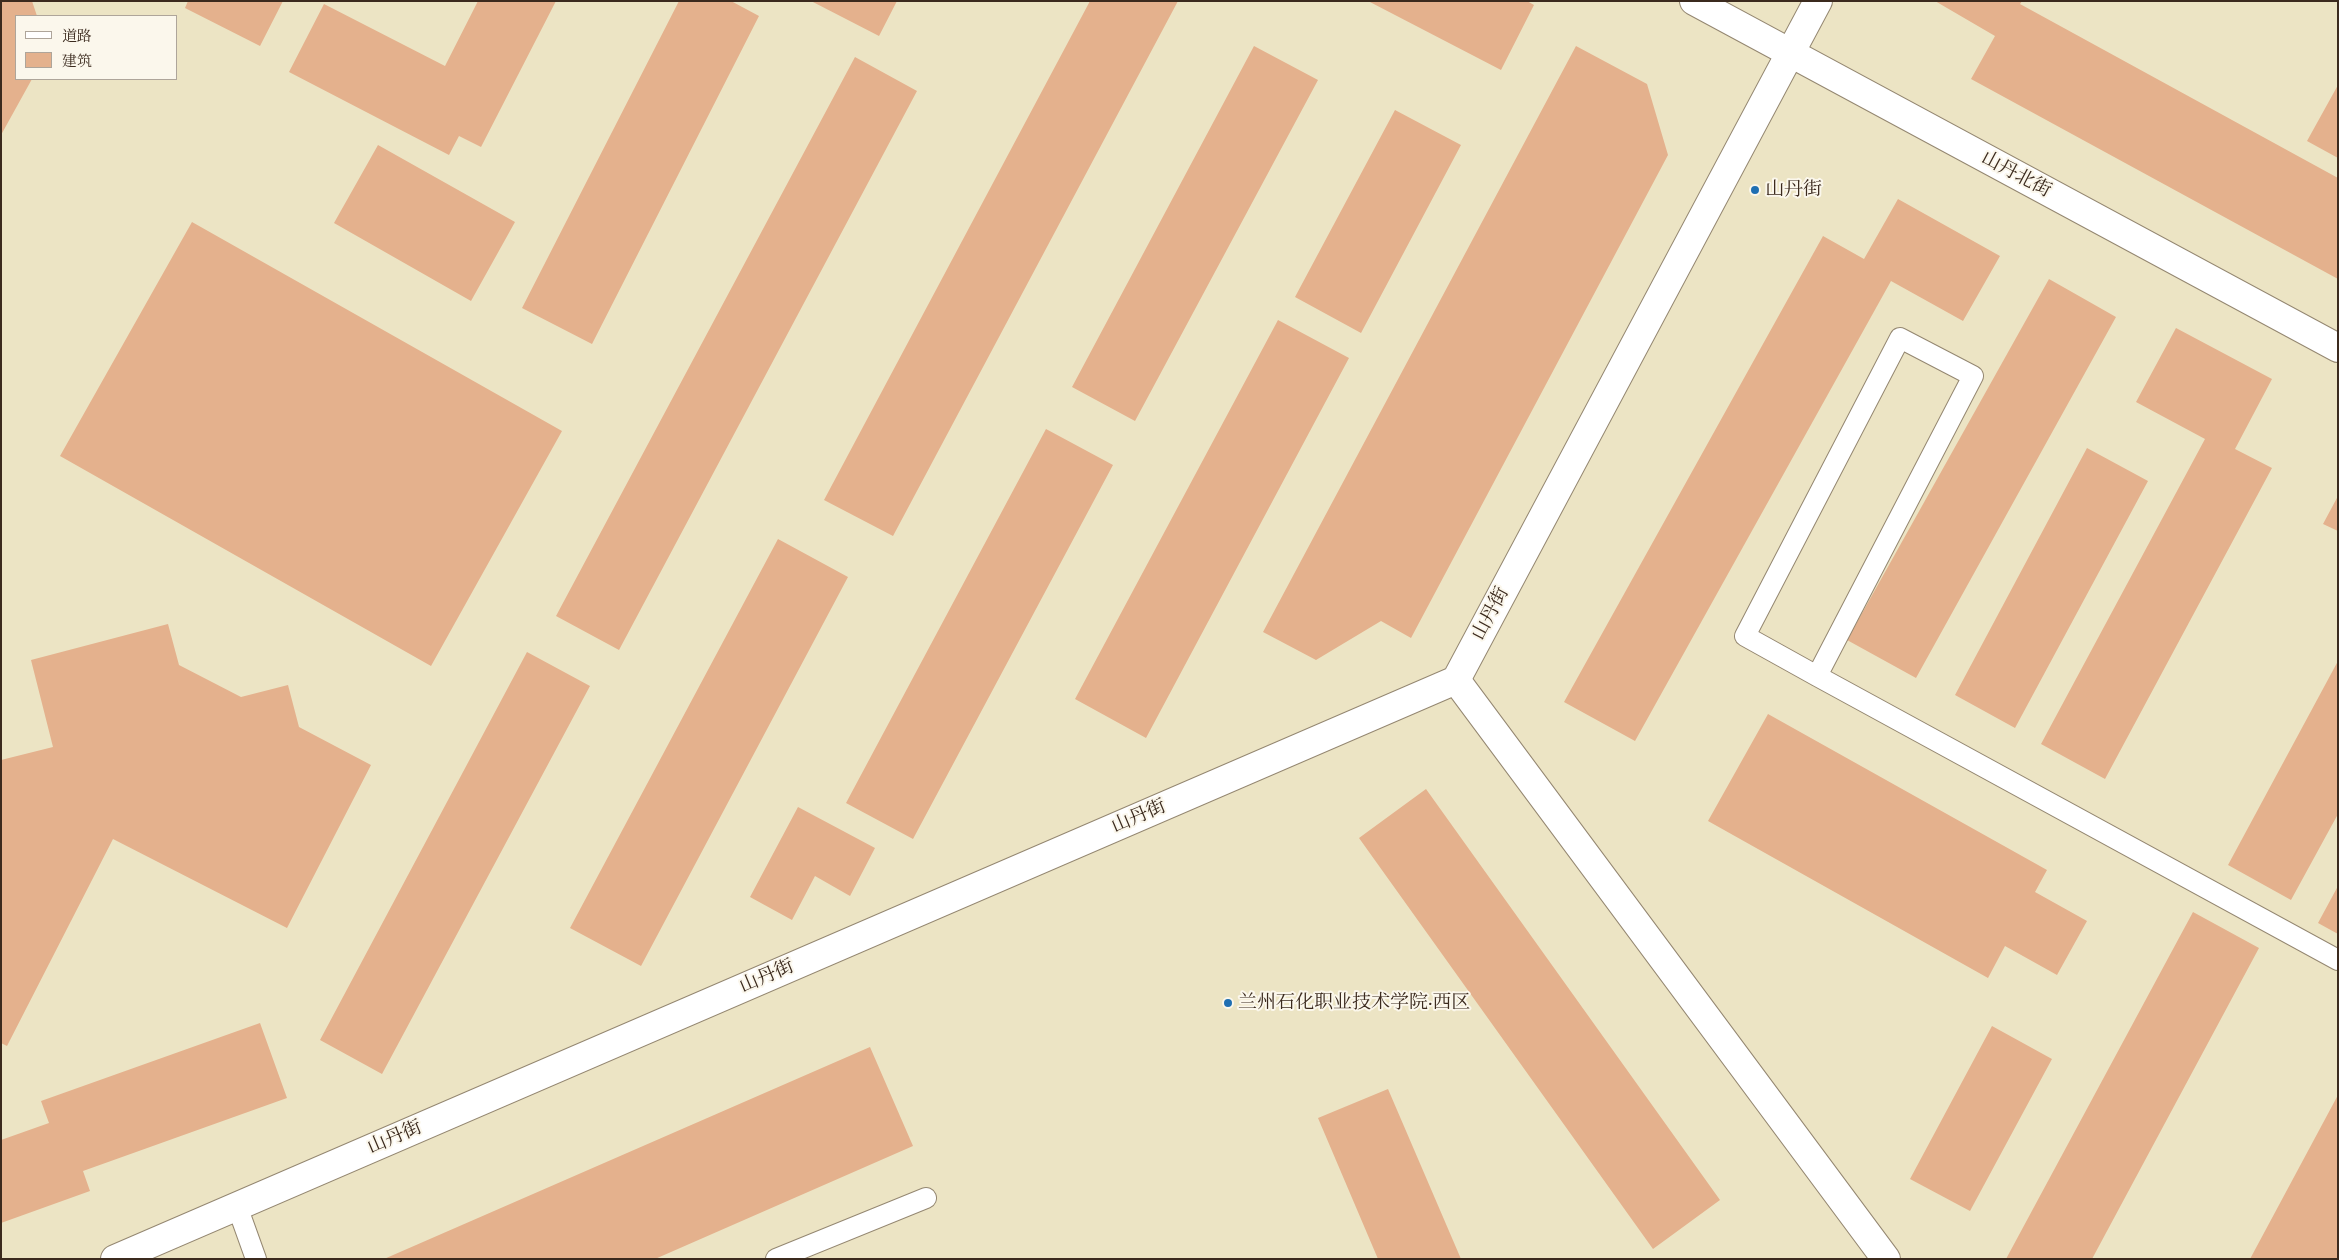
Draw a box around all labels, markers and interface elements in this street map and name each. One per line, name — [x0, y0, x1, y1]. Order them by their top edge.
legend — [15, 15, 178, 80]
text: 道路 — [62, 26, 92, 46]
text: 建筑 — [62, 51, 92, 71]
street label: 山丹北街 — [1977, 147, 2055, 203]
place label: 山丹街 — [1765, 179, 1822, 201]
marker: 山丹街 — [1749, 184, 1761, 196]
street label: 山丹街 — [1468, 583, 1514, 645]
street label: 山丹街 — [1108, 795, 1170, 839]
street label: 山丹街 — [736, 955, 798, 999]
place label: 兰州石化职业技术学院·西区 — [1238, 992, 1471, 1014]
marker: 兰州石化职业技术学院·西区 — [1222, 997, 1234, 1009]
street label: 山丹街 — [364, 1116, 426, 1160]

